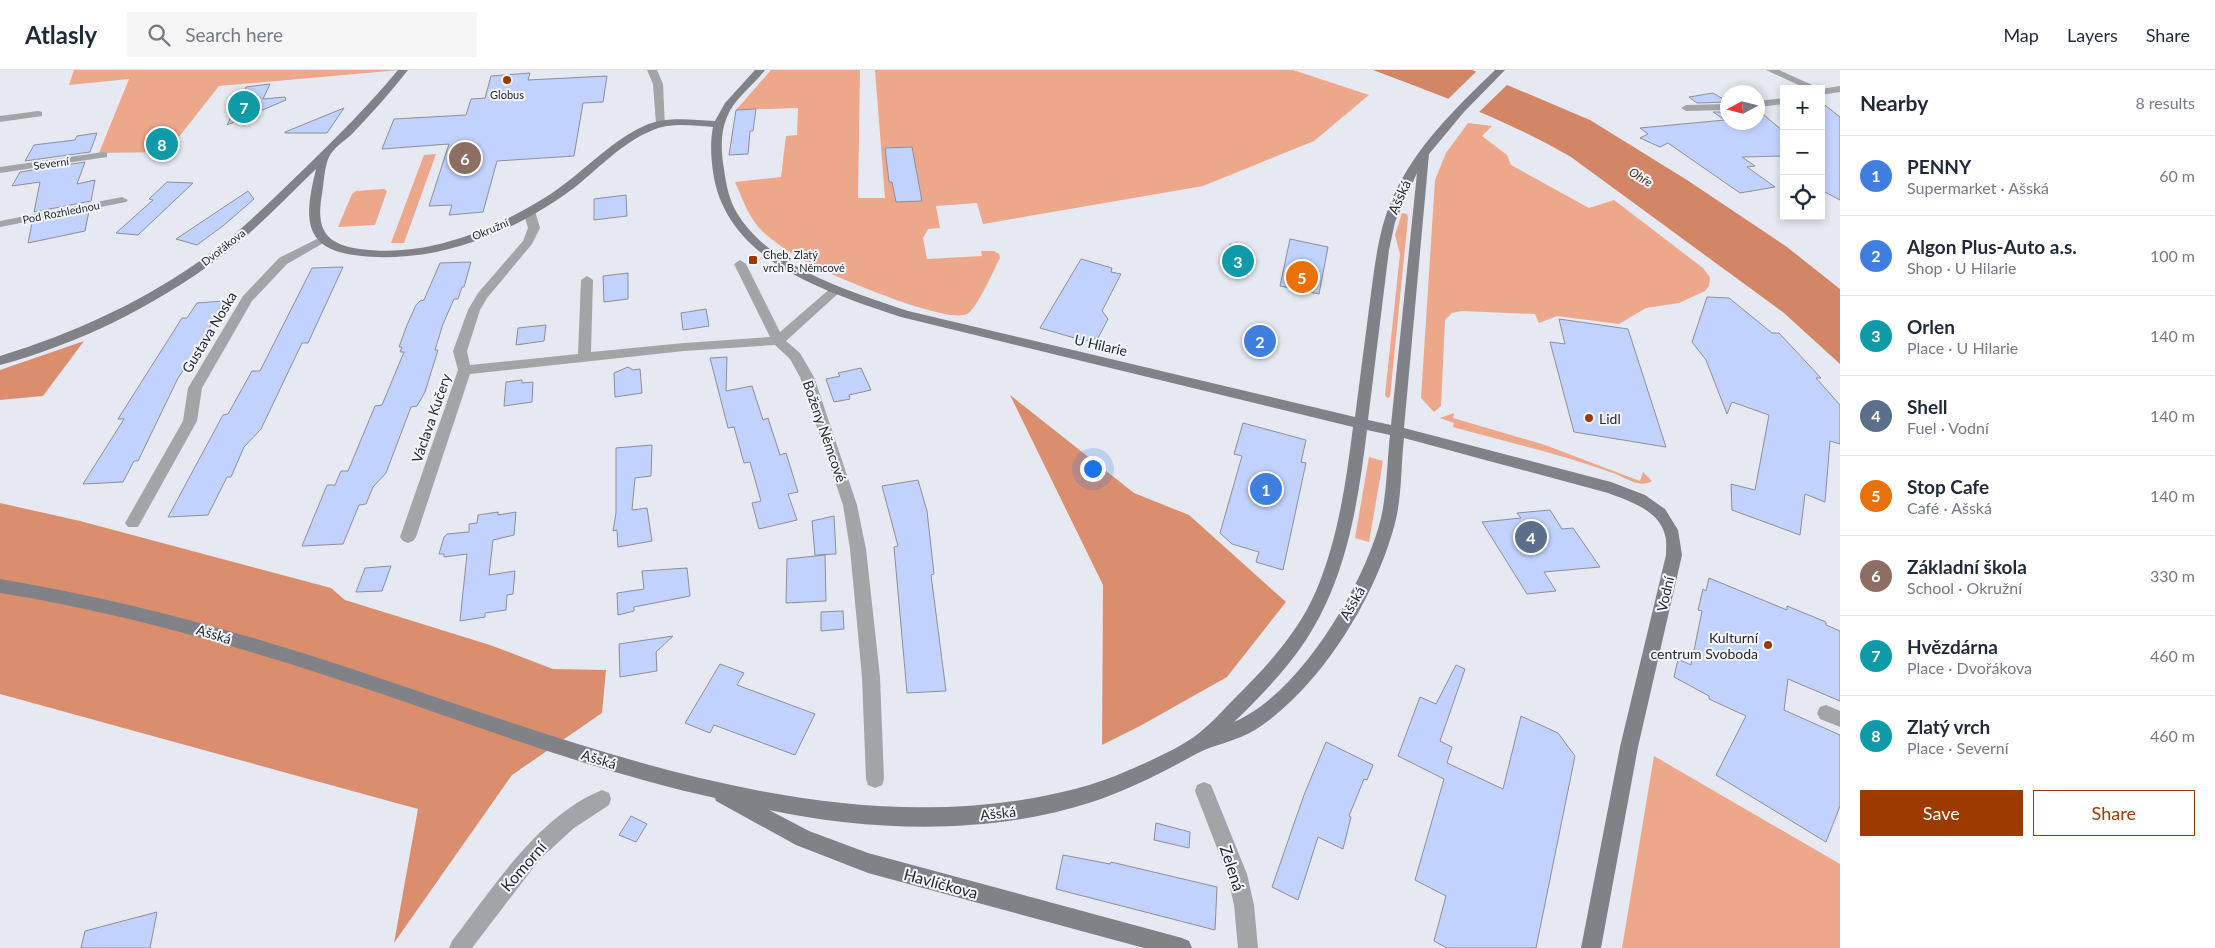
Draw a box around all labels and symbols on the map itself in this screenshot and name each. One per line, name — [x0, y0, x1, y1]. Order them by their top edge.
marker: Globus — [501, 74, 513, 86]
north arrow — [1720, 85, 1765, 130]
pin: 7 — [228, 88, 260, 126]
place label: Globus — [490, 88, 524, 101]
pin: 8 — [146, 125, 178, 163]
pin: 6 — [449, 139, 481, 177]
street label: Severní — [32, 154, 70, 172]
water label: Ohře — [1626, 164, 1656, 190]
street label: Ašská — [1384, 177, 1414, 217]
street label: Pod Rozhlednou — [21, 198, 101, 226]
street label: Okružní — [470, 215, 510, 242]
street label: Dvořákova — [199, 226, 247, 268]
pin: 3 — [1222, 242, 1254, 280]
place label: Cheb, Zlatý vrch B. Němcové — [763, 248, 845, 274]
marker: Cheb, Zlatý vrch B. Němcové — [747, 254, 759, 266]
pin: 5 — [1286, 258, 1318, 296]
street label: Gustava Noska — [178, 288, 240, 376]
pin: 2 — [1244, 322, 1276, 360]
street label: U Hilarie — [1073, 331, 1129, 359]
street label: Václava Kučery — [408, 371, 454, 465]
street label: Boženy Němcové — [800, 378, 850, 484]
place label: Lidl — [1599, 410, 1621, 427]
marker: Lidl — [1583, 412, 1595, 424]
your location — [1080, 456, 1106, 482]
pin: 1 — [1250, 470, 1282, 508]
pin: 4 — [1515, 518, 1547, 556]
street label: Vodní — [1653, 574, 1677, 613]
street label: Ašská — [1336, 583, 1368, 623]
street label: Ašská — [194, 621, 234, 647]
place label: Kulturní centrum Svoboda — [1651, 629, 1759, 662]
marker: Kulturní centrum Svoboda — [1762, 639, 1774, 651]
street label: Ašská — [579, 746, 619, 772]
street label: Ašská — [979, 803, 1017, 823]
street label: Komorní — [496, 836, 551, 895]
street label: Zelená — [1217, 843, 1249, 893]
street label: Havlíčkova — [902, 864, 980, 902]

